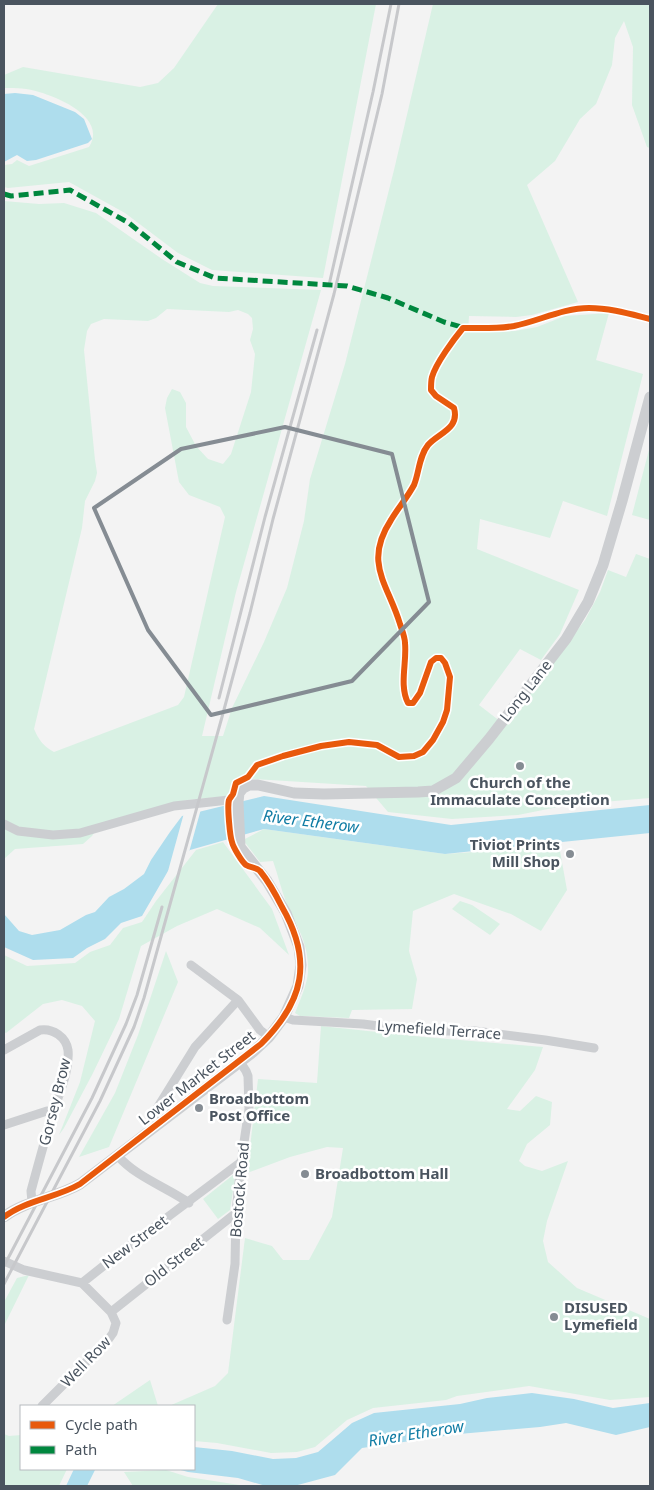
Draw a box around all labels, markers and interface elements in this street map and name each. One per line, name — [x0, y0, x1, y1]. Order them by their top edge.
street label: Long Lane — [495, 655, 556, 725]
marker: Church of the Immaculate Conception — [514, 760, 526, 772]
place label: Church of the Immaculate Conception — [430, 772, 610, 809]
water label: River Etherow — [262, 804, 362, 838]
place label: Tiviot Prints Mill Shop — [470, 834, 560, 871]
marker: Tiviot Prints Mill Shop — [564, 848, 576, 860]
street label: Lymefield Terrace — [376, 1015, 502, 1043]
street label: Lower Market Street — [134, 1025, 259, 1129]
street label: Gorsey Brow — [34, 1056, 75, 1147]
place label: Broadbottom Post Office — [209, 1088, 309, 1125]
marker: Broadbottom Post Office — [193, 1102, 205, 1114]
street label: Bostock Road — [225, 1141, 253, 1238]
place label: Broadbottom Hall — [315, 1163, 448, 1183]
marker: Broadbottom Hall — [299, 1168, 311, 1180]
street label: New Street — [98, 1210, 172, 1272]
street label: Old Street — [139, 1231, 208, 1291]
place label: DISUSED Lymefield — [564, 1297, 638, 1334]
marker: DISUSED Lymefield — [548, 1311, 560, 1323]
street label: Well Row — [56, 1331, 115, 1391]
legend — [20, 1405, 195, 1470]
text: Cycle path — [65, 1414, 138, 1434]
water label: River Etherow — [367, 1414, 467, 1451]
text: Path — [65, 1439, 97, 1459]

